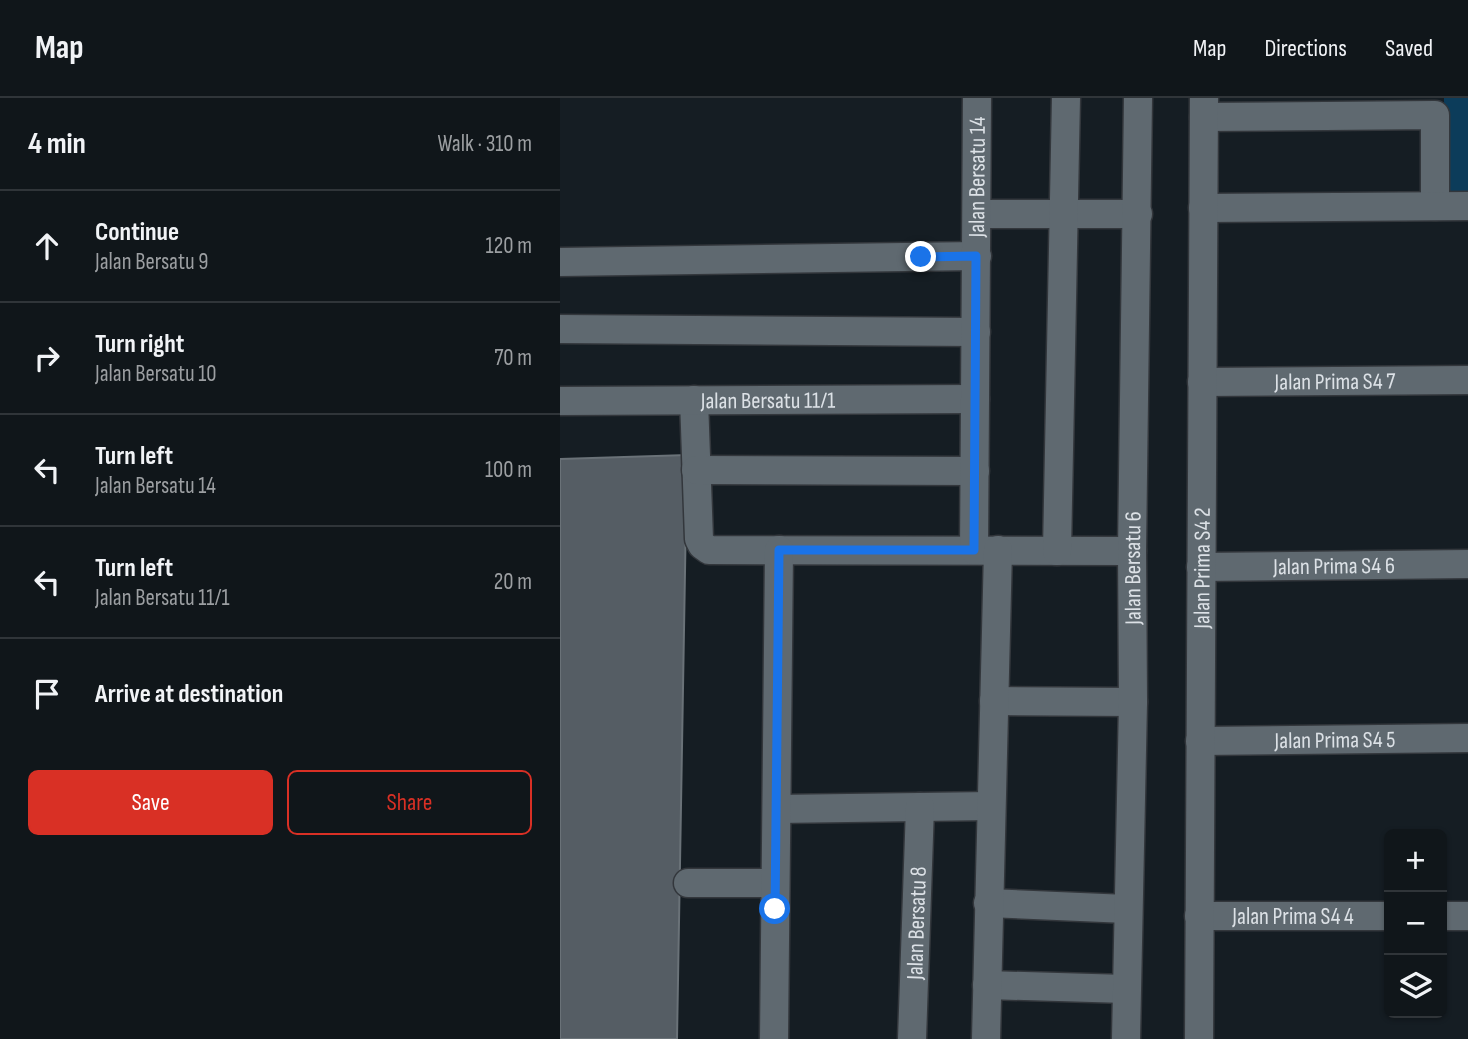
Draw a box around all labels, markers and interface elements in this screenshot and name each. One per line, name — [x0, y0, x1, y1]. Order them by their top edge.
text: Map — [35, 28, 84, 68]
text: Map — [1193, 34, 1226, 63]
text: Directions — [1264, 34, 1347, 63]
text: Saved — [1385, 34, 1433, 63]
street label: Jalan Bersatu 14 — [963, 116, 992, 239]
text: 4 min — [28, 126, 86, 162]
text: Walk · 310 m — [437, 130, 532, 158]
text: Continue — [95, 217, 179, 248]
icon: ahead — [28, 227, 66, 265]
text: 120 m — [486, 232, 532, 260]
route end — [905, 241, 936, 272]
text: Jalan Bersatu 9 — [95, 248, 208, 276]
text: Turn right — [95, 329, 184, 360]
icon: right — [28, 339, 66, 377]
text: 70 m — [494, 344, 532, 372]
text: Jalan Bersatu 10 — [95, 360, 217, 388]
street label: Jalan Prima S4 7 — [1273, 368, 1396, 396]
street label: Jalan Bersatu 11/1 — [700, 387, 835, 415]
text: Turn left — [95, 441, 173, 472]
icon: left — [28, 451, 66, 489]
text: 100 m — [485, 456, 532, 484]
text: Jalan Bersatu 14 — [95, 472, 216, 500]
street label: Jalan Prima S4 2 — [1188, 507, 1217, 630]
street label: Jalan Bersatu 6 — [1119, 511, 1148, 626]
street label: Jalan Prima S4 6 — [1272, 552, 1395, 581]
text: Turn left — [95, 553, 173, 584]
icon: left — [28, 563, 66, 601]
text: 20 m — [494, 568, 532, 596]
text: Jalan Bersatu 11/1 — [95, 584, 229, 612]
icon: arrive — [28, 675, 66, 713]
text: Arrive at destination — [95, 679, 283, 710]
street label: Jalan Prima S4 5 — [1273, 726, 1396, 755]
button: Save — [28, 770, 273, 835]
button: Share — [287, 770, 532, 835]
map controls — [1384, 829, 1447, 1018]
button: + — [1384, 829, 1447, 892]
street label: Jalan Bersatu 8 — [901, 866, 933, 981]
button: − — [1384, 892, 1447, 955]
route start — [759, 893, 790, 924]
street label: Jalan Prima S4 4 — [1231, 903, 1354, 931]
button: layers — [1384, 955, 1447, 1018]

